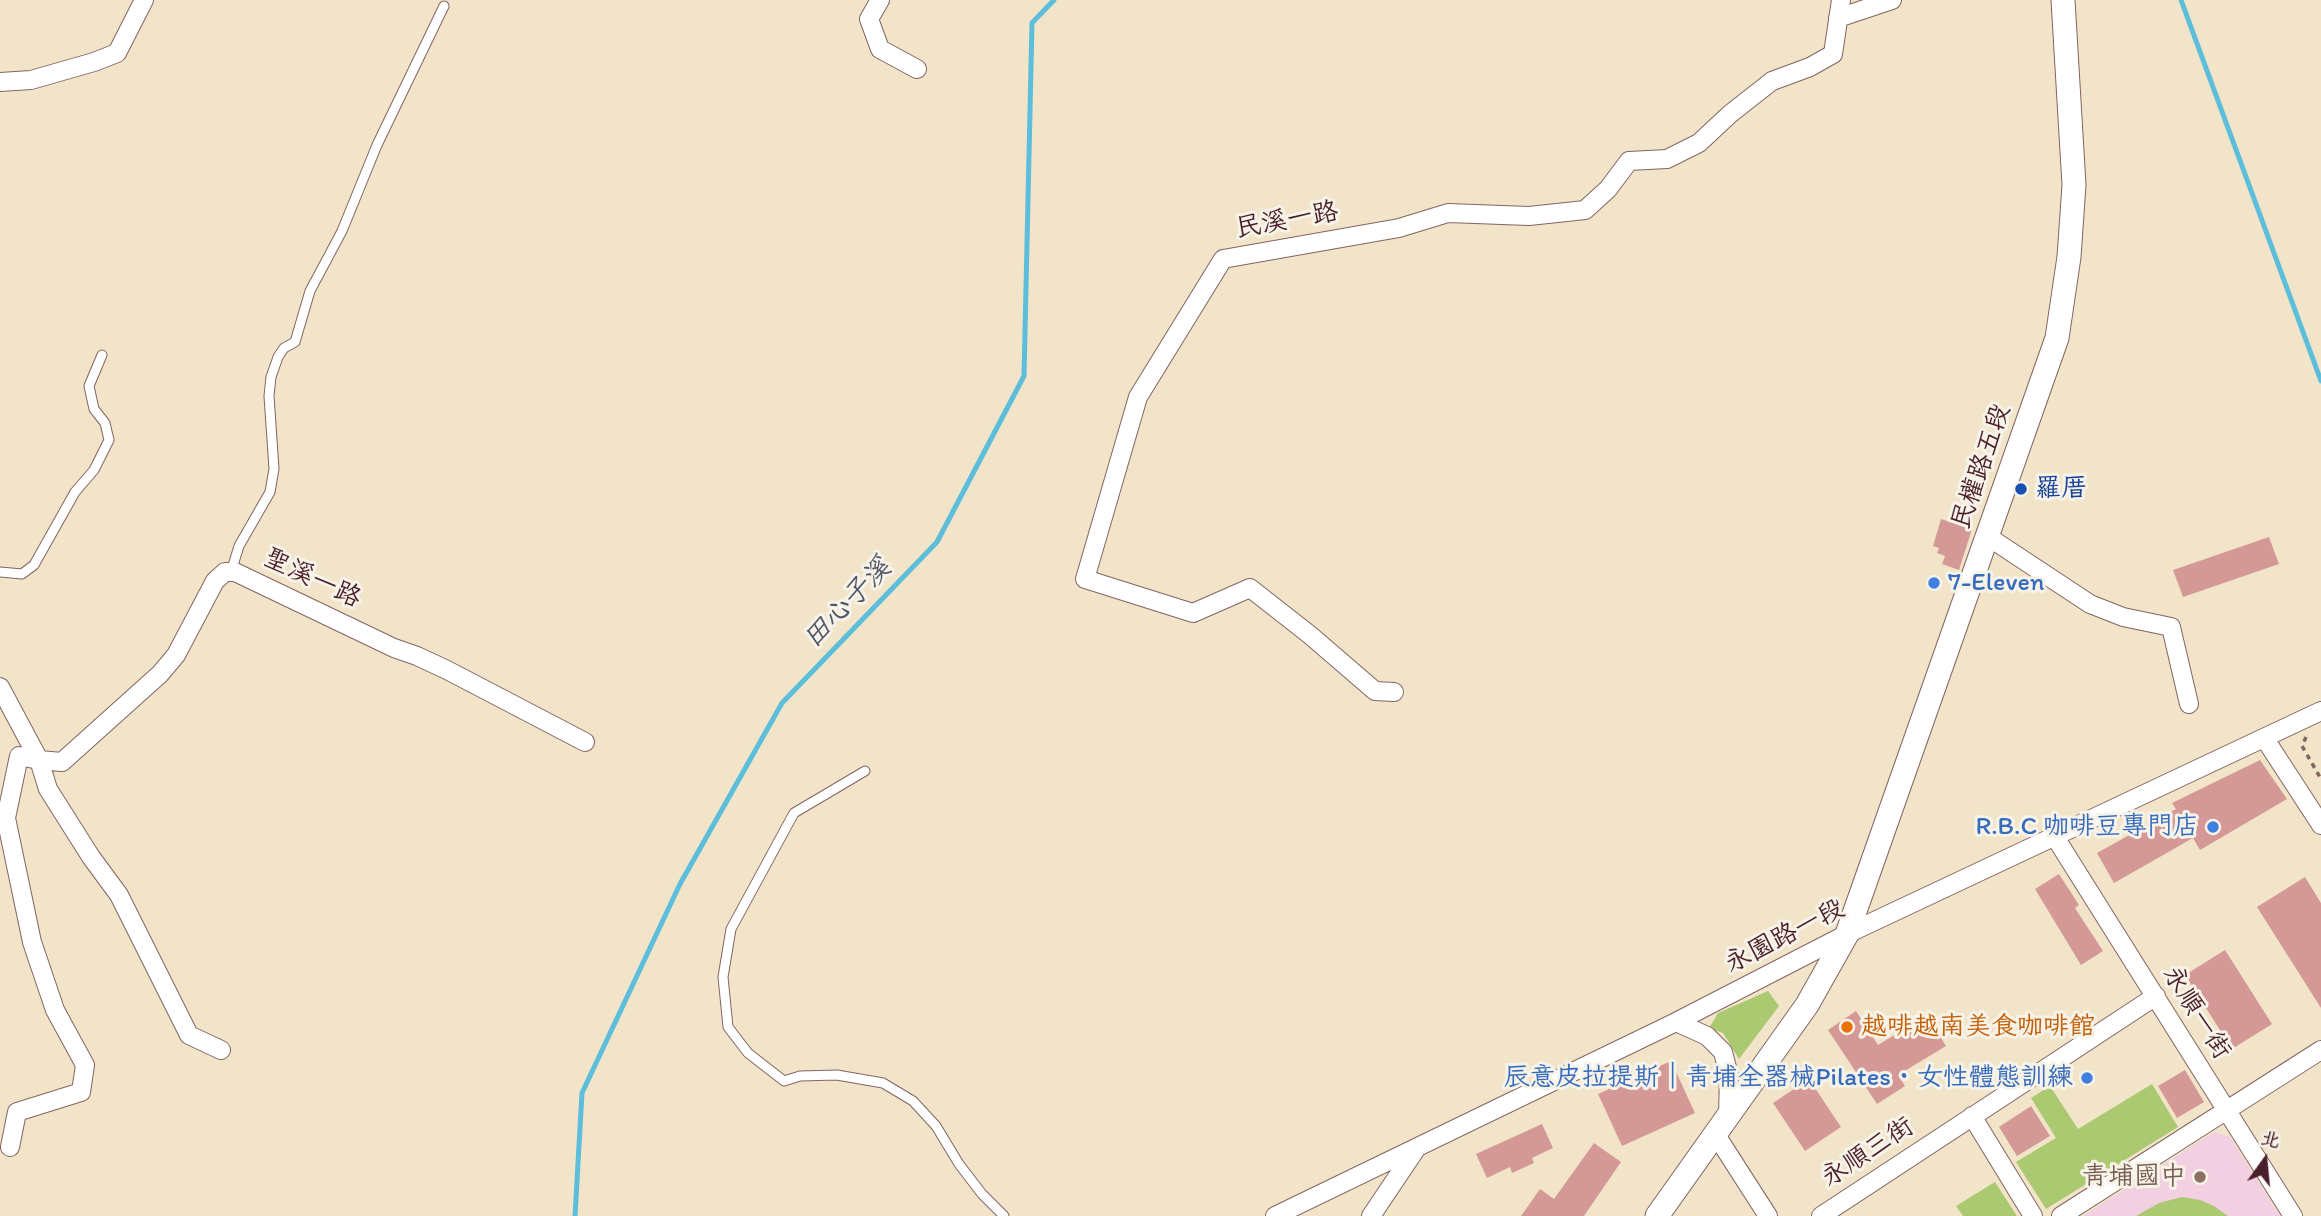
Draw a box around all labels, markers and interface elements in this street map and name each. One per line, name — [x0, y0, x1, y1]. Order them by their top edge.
street label: 民溪一路 — [1233, 197, 1341, 245]
street label: 民權路五段 — [1946, 400, 2018, 534]
place label: 羅厝 — [2035, 473, 2087, 505]
marker: 羅厝 — [2013, 481, 2029, 497]
street label: 聖溪一路 — [258, 543, 366, 615]
water label: 田心子溪 — [797, 552, 899, 656]
place label: 7-Eleven — [1948, 567, 2045, 599]
marker: 7-Eleven — [1926, 575, 1942, 591]
place label: R.B.C 咖啡豆專門店 — [1976, 811, 2199, 843]
marker: R.B.C 咖啡豆專門店 — [2205, 819, 2221, 835]
street label: 永園路一段 — [1720, 894, 1850, 980]
street label: 永順一街 — [2155, 961, 2237, 1065]
place label: 越啡越南美食咖啡館 — [1861, 1011, 2095, 1043]
marker: 越啡越南美食咖啡館 — [1839, 1019, 1855, 1035]
place label: 辰意皮拉提斯｜青埔全器械Pilates・女性體態訓練 — [1503, 1062, 2073, 1094]
marker: 辰意皮拉提斯｜青埔全器械Pilates・女性體態訓練 — [2079, 1070, 2095, 1086]
street label: 永順三街 — [1816, 1112, 1920, 1194]
north arrow — [2230, 1125, 2300, 1195]
text: 北 — [2258, 1126, 2283, 1153]
place label: 青埔國中 — [2082, 1161, 2186, 1193]
marker: 青埔國中 — [2192, 1169, 2208, 1185]

